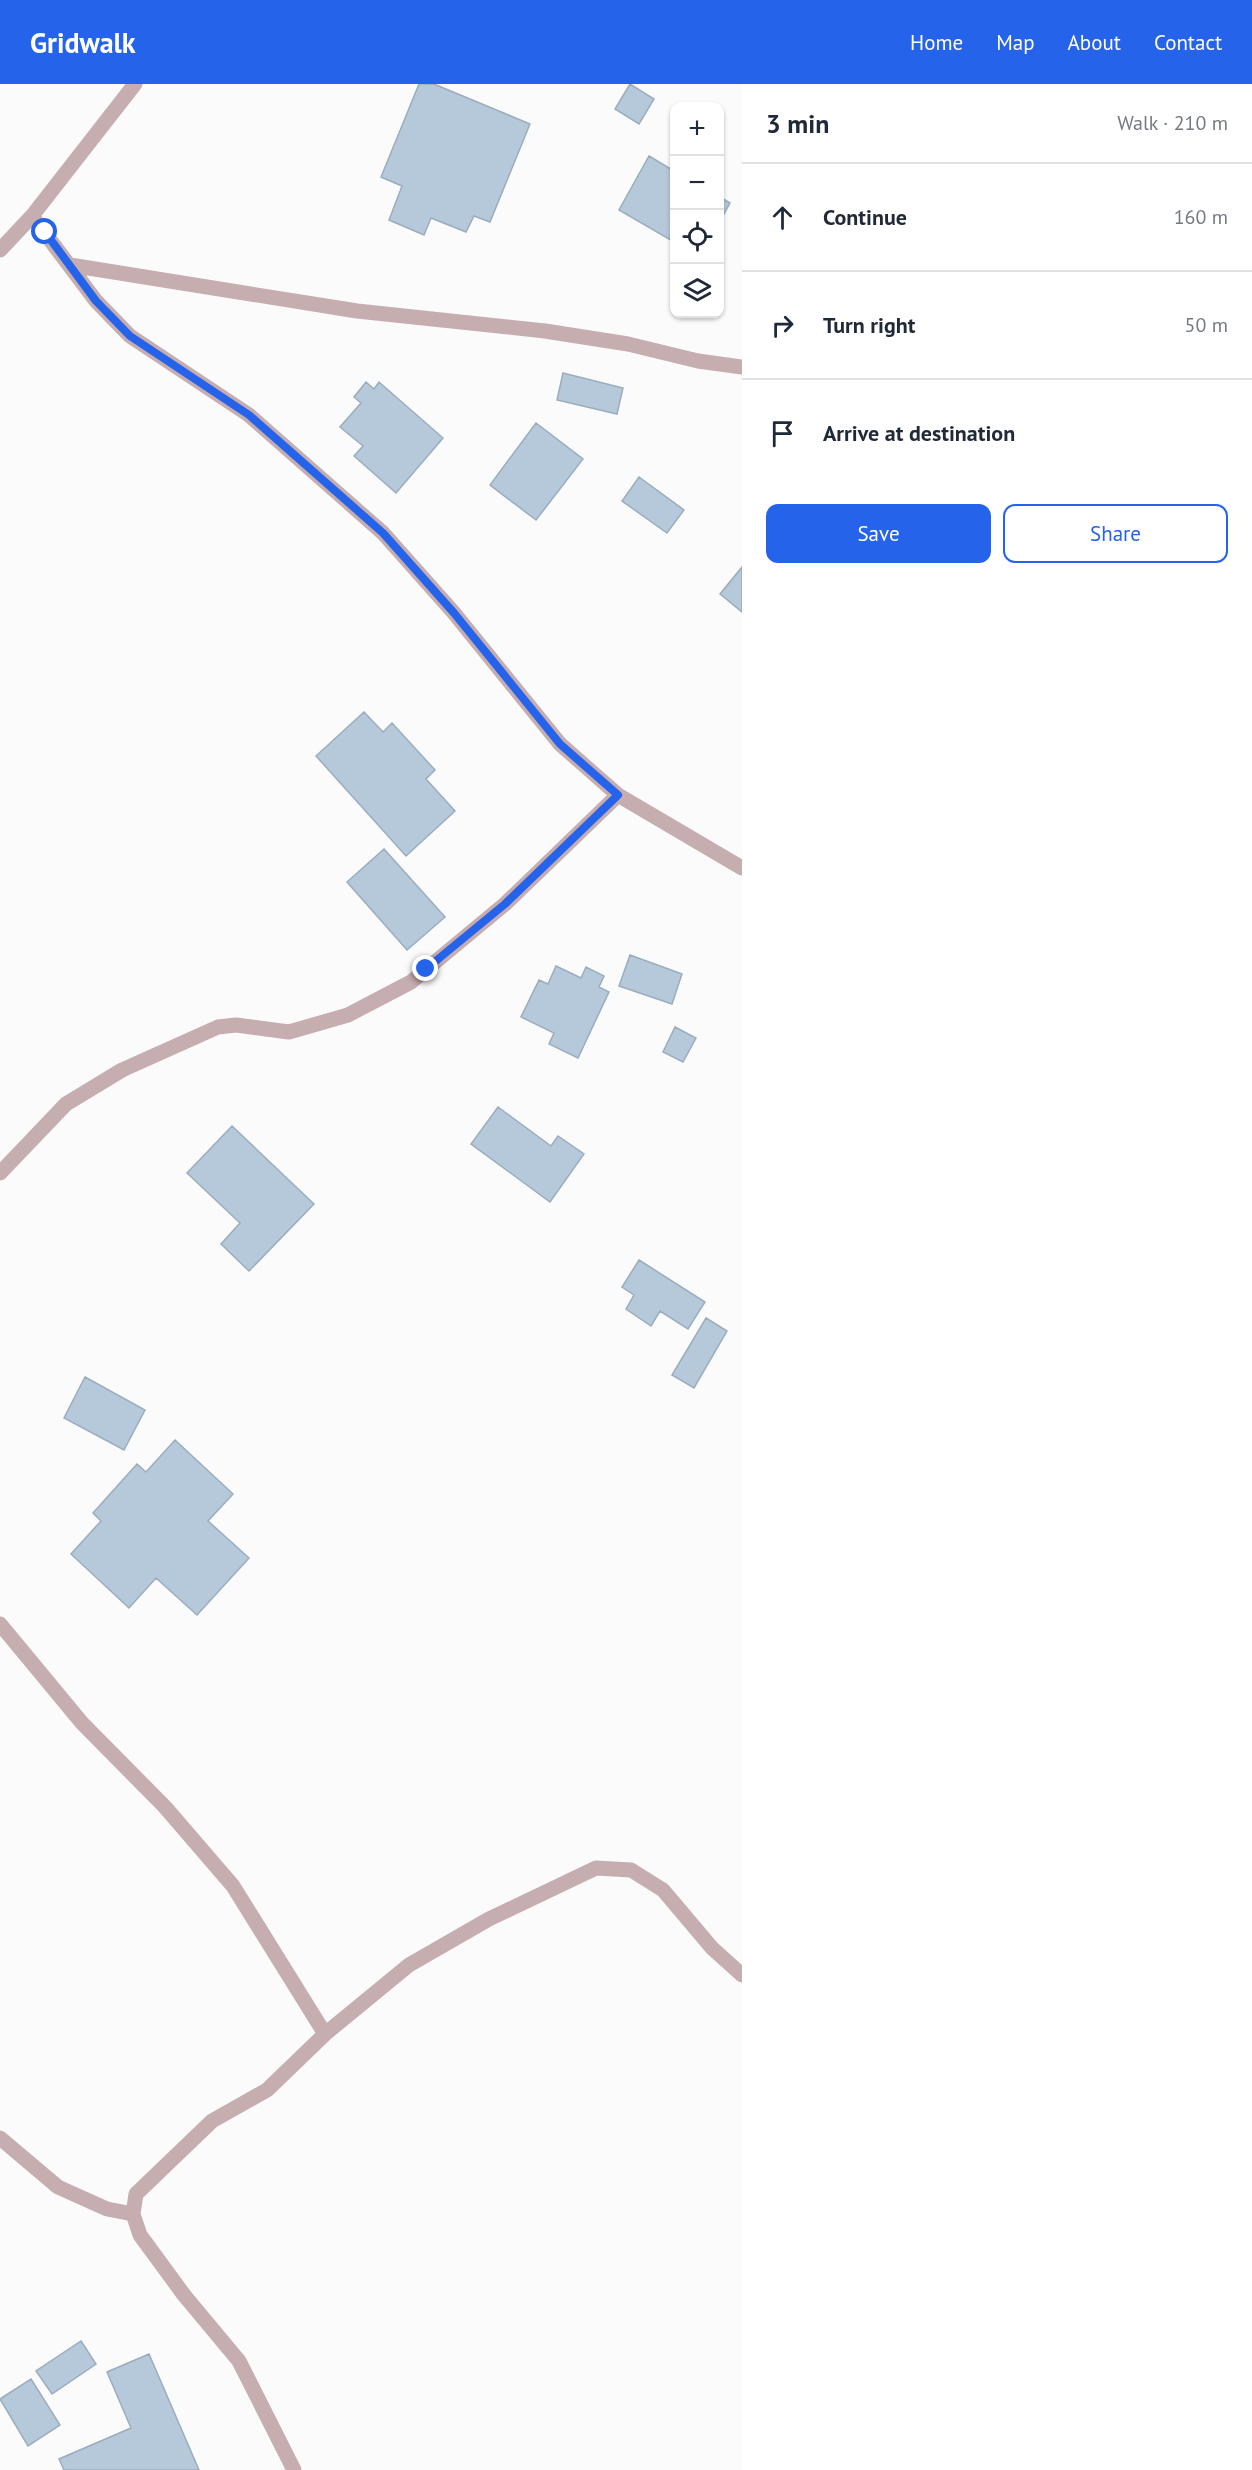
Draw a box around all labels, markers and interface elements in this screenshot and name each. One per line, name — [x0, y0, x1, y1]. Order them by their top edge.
text: Gridwalk — [30, 24, 136, 61]
text: Home — [910, 29, 963, 56]
text: Map — [996, 29, 1035, 56]
text: About — [1068, 29, 1121, 56]
text: Contact — [1154, 29, 1222, 56]
map controls — [670, 102, 724, 318]
button: + — [670, 102, 724, 156]
text: 3 min — [766, 107, 829, 140]
text: Walk · 210 m — [1117, 110, 1228, 136]
button: − — [670, 156, 724, 210]
icon: ahead — [766, 201, 799, 234]
text: Continue — [823, 203, 907, 231]
text: 160 m — [1174, 204, 1228, 230]
button: locate — [670, 210, 724, 264]
route start — [31, 218, 57, 244]
button: layers — [670, 264, 724, 318]
icon: right — [766, 309, 799, 342]
text: Turn right — [823, 311, 915, 339]
text: 50 m — [1185, 312, 1228, 338]
icon: arrive — [766, 417, 799, 450]
text: Arrive at destination — [823, 419, 1015, 447]
button: Save — [766, 504, 991, 563]
button: Share — [1003, 504, 1228, 563]
route end — [412, 955, 438, 981]

